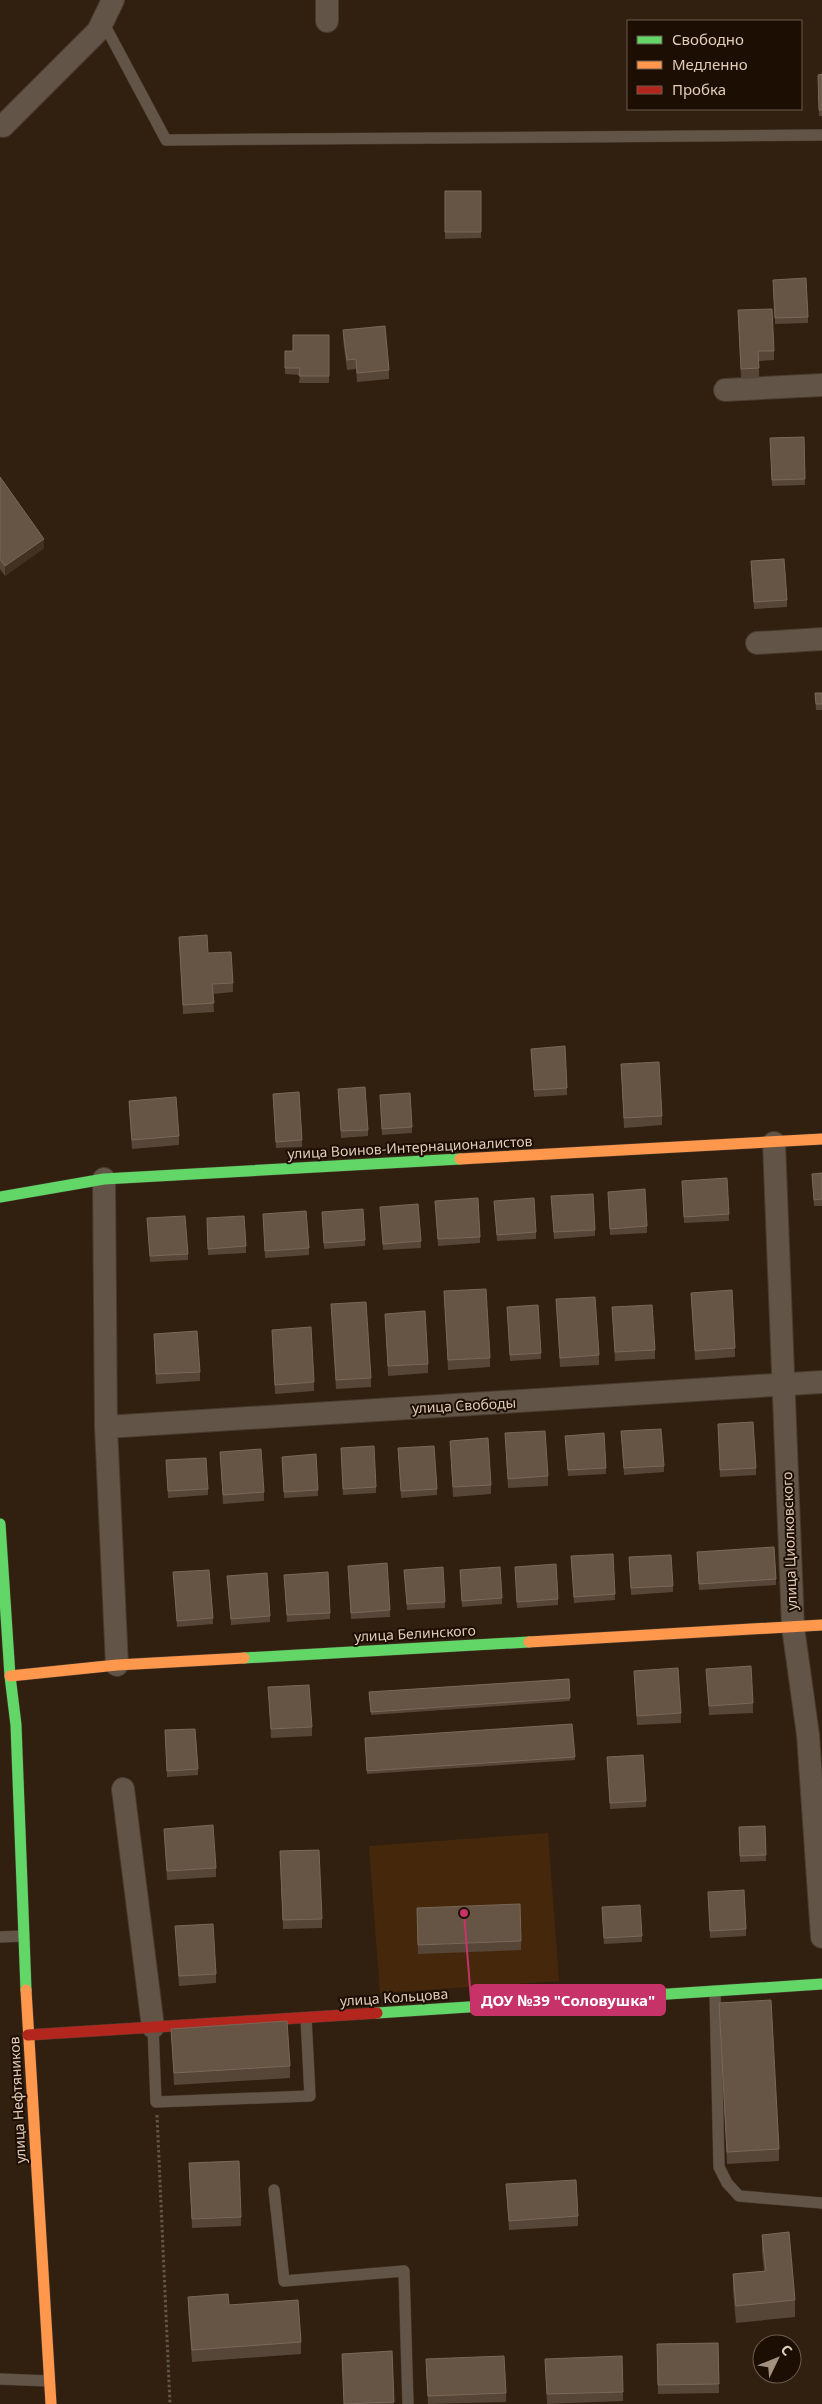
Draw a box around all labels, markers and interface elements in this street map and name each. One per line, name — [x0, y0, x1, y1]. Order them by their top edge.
legend — [627, 20, 802, 110]
text: Свободно — [672, 29, 744, 49]
text: Медленно — [672, 54, 748, 74]
text: Пробка — [672, 79, 726, 99]
street label: улица Воинов-Интернационалистов — [287, 1131, 533, 1163]
street label: улица Свободы — [411, 1393, 517, 1417]
street label: улица Циолковского — [777, 1471, 801, 1611]
street label: улица Белинского — [354, 1620, 476, 1646]
street label: улица Кольцова — [339, 1984, 449, 2010]
callout: ДОУ №39 "Соловушка" — [471, 1985, 665, 2015]
text: ДОУ №39 "Соловушка" — [481, 1990, 655, 2010]
street label: улица Нефтяников — [4, 2036, 30, 2164]
north arrow — [752, 2334, 802, 2384]
text: С — [777, 2340, 797, 2360]

